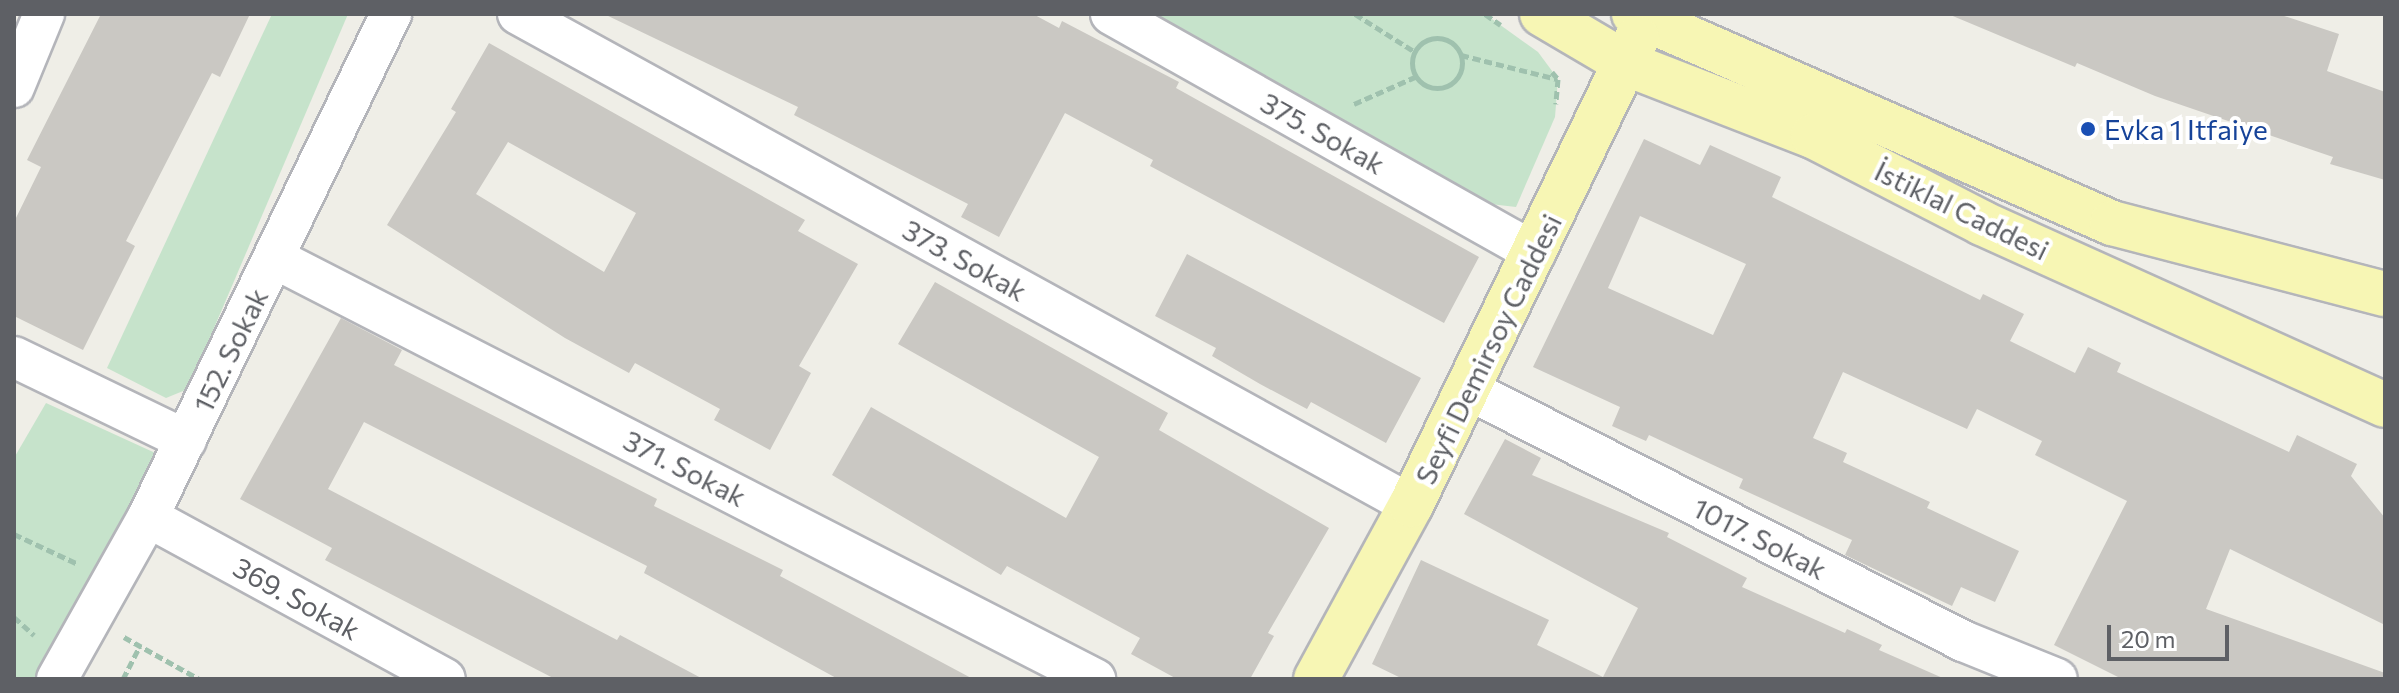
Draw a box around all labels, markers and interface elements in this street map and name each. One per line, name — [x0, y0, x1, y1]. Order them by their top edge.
street label: 375. Sokak — [1255, 85, 1391, 181]
place label: Evka 1 Itfaiye — [2104, 112, 2268, 146]
marker: Evka 1 Itfaiye — [2079, 120, 2097, 138]
street label: İstiklal Caddesi — [1870, 153, 2054, 267]
street label: Seyfi Demirsoy Caddesi — [1408, 208, 1568, 490]
street label: 373. Sokak — [897, 212, 1033, 308]
street label: 152. Sokak — [186, 283, 274, 417]
street label: 371. Sokak — [618, 423, 752, 513]
street label: 1017. Sokak — [1688, 490, 1832, 586]
street label: 369. Sokak — [228, 550, 366, 646]
scale bar — [2111, 609, 2233, 659]
text: 20 m — [2121, 624, 2175, 653]

